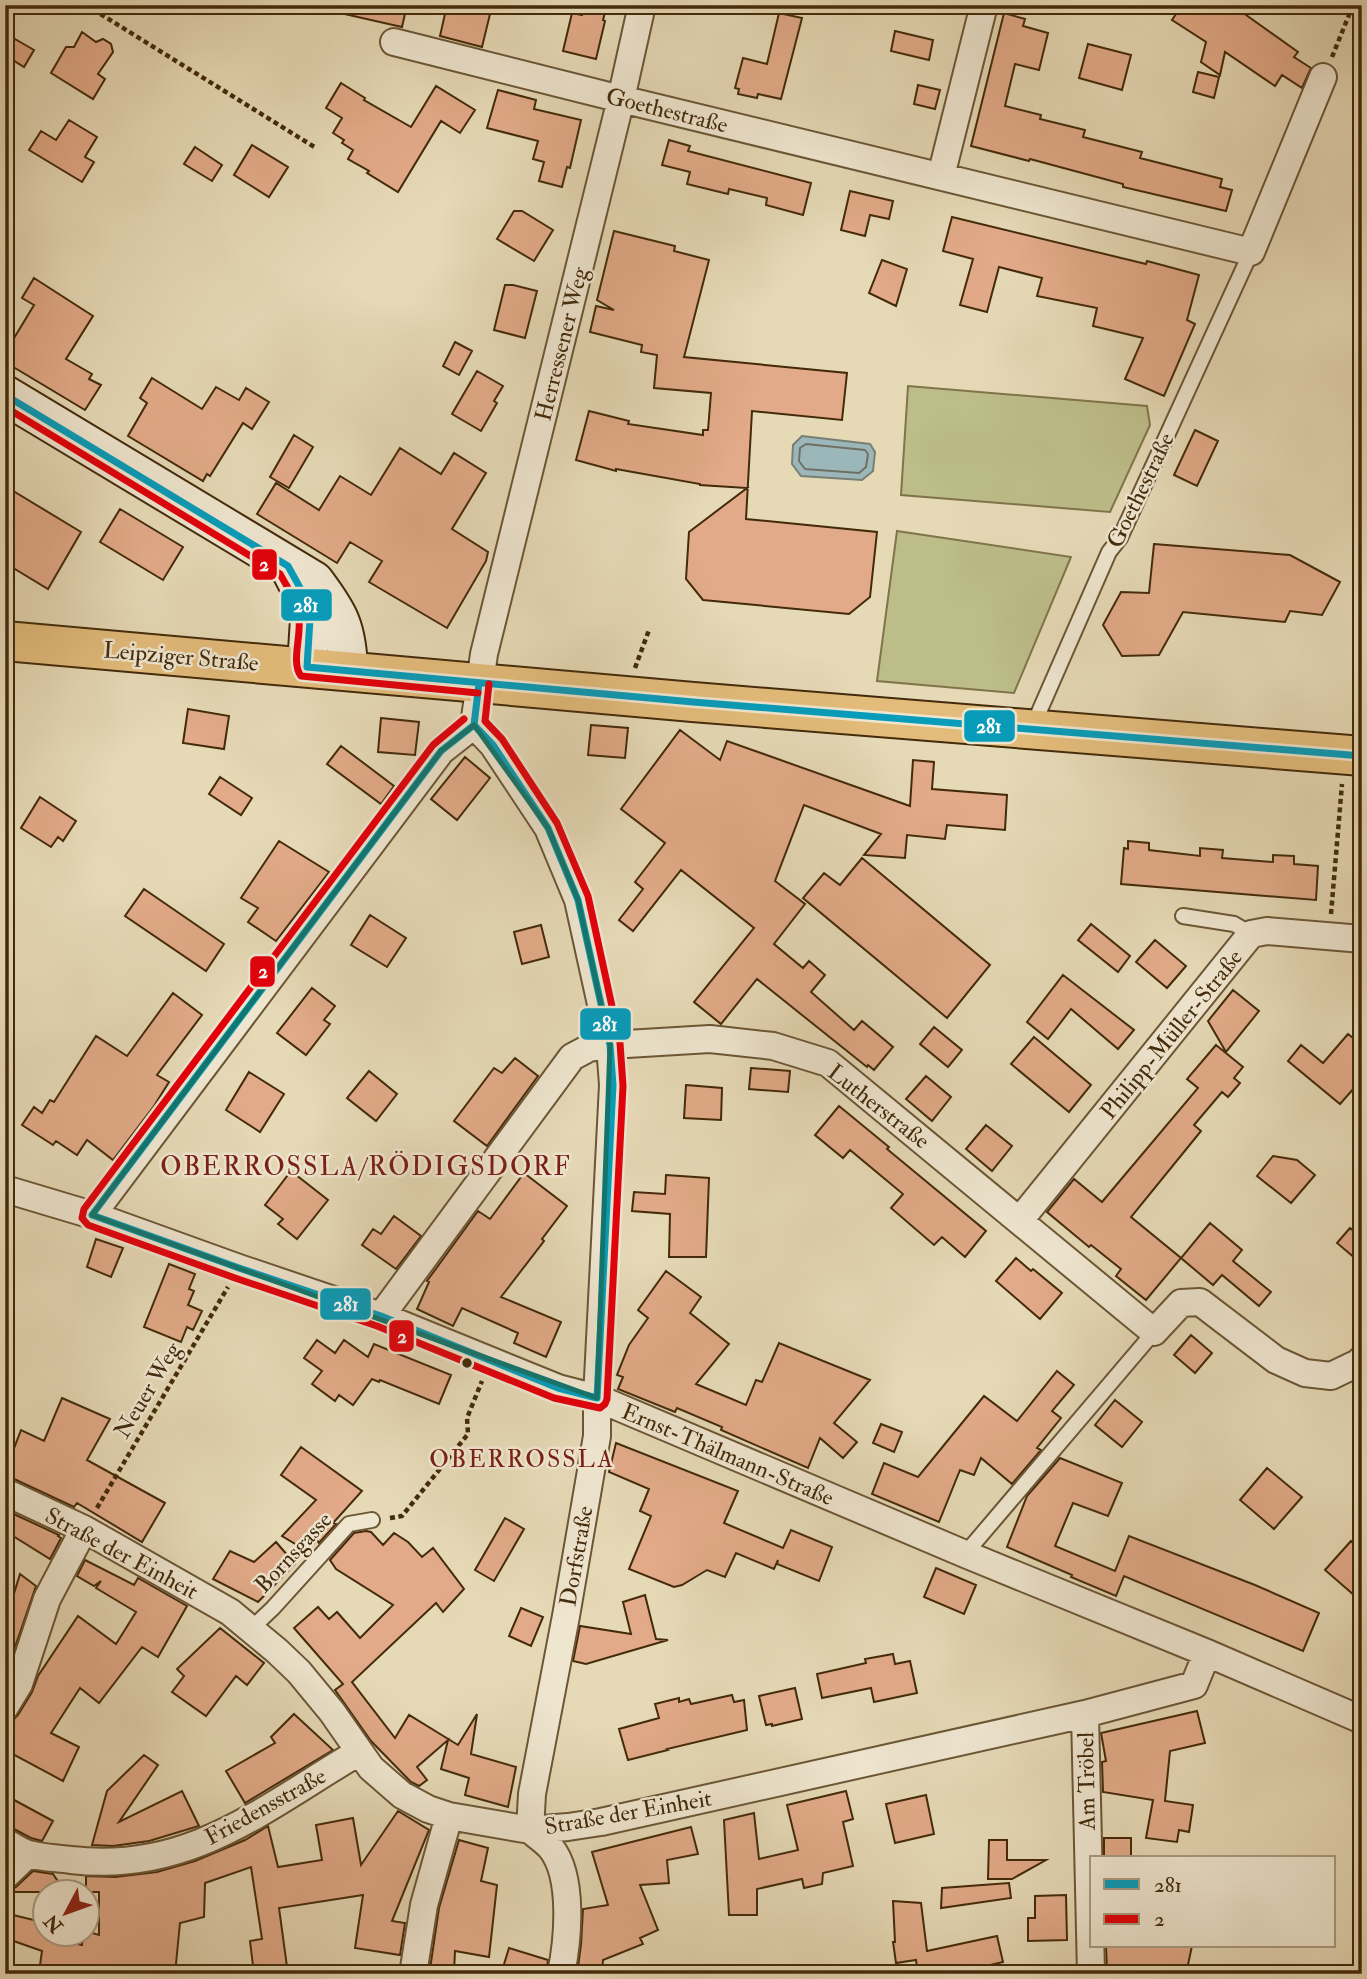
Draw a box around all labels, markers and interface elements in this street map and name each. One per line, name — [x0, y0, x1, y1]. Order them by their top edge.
street label: Goethestraße — [603, 81, 731, 140]
street label: Herressener Weg — [528, 264, 595, 424]
street label: Goethestraße — [1100, 428, 1181, 553]
line badge: 2 — [251, 548, 278, 581]
text: 2 — [259, 553, 269, 577]
line badge: 281 — [280, 588, 333, 622]
text: 281 — [293, 594, 319, 618]
street label: Leipziger Straße — [102, 635, 260, 679]
line badge: 281 — [963, 709, 1016, 743]
text: 281 — [976, 715, 1002, 739]
street label: Philipp-Müller-Straße — [1094, 943, 1250, 1126]
line badge: 2 — [249, 955, 276, 988]
text: 2 — [258, 960, 268, 984]
line badge: 281 — [579, 1007, 632, 1041]
text: 281 — [592, 1013, 618, 1037]
street label: Lutherstraße — [822, 1058, 936, 1155]
district label: OBERROSSLA/RÖDIGSDORF — [160, 1150, 572, 1183]
line badge: 281 — [319, 1287, 372, 1321]
text: 281 — [333, 1293, 359, 1317]
line badge: 2 — [388, 1319, 415, 1353]
text: 2 — [397, 1325, 407, 1349]
street label: Neuer Weg — [107, 1336, 188, 1444]
unlabelled marker — [460, 1356, 474, 1370]
street label: Ernst-Thälmann-Straße — [617, 1397, 839, 1512]
district label: OBERROSSLA — [429, 1444, 615, 1475]
street label: Straße der Einheit — [40, 1501, 203, 1606]
street label: Dorfstraße — [553, 1503, 600, 1608]
street label: Bornsgasse — [248, 1505, 339, 1599]
street label: Am Tröbel — [1071, 1732, 1102, 1831]
street label: Friedensstraße — [200, 1761, 331, 1852]
street label: Straße der Einheit — [542, 1784, 714, 1841]
legend — [1090, 1856, 1336, 1948]
text: 281 — [1154, 1872, 1182, 1899]
north arrow — [32, 1878, 102, 1948]
text: 2 — [1154, 1906, 1165, 1933]
text: N — [39, 1908, 69, 1939]

